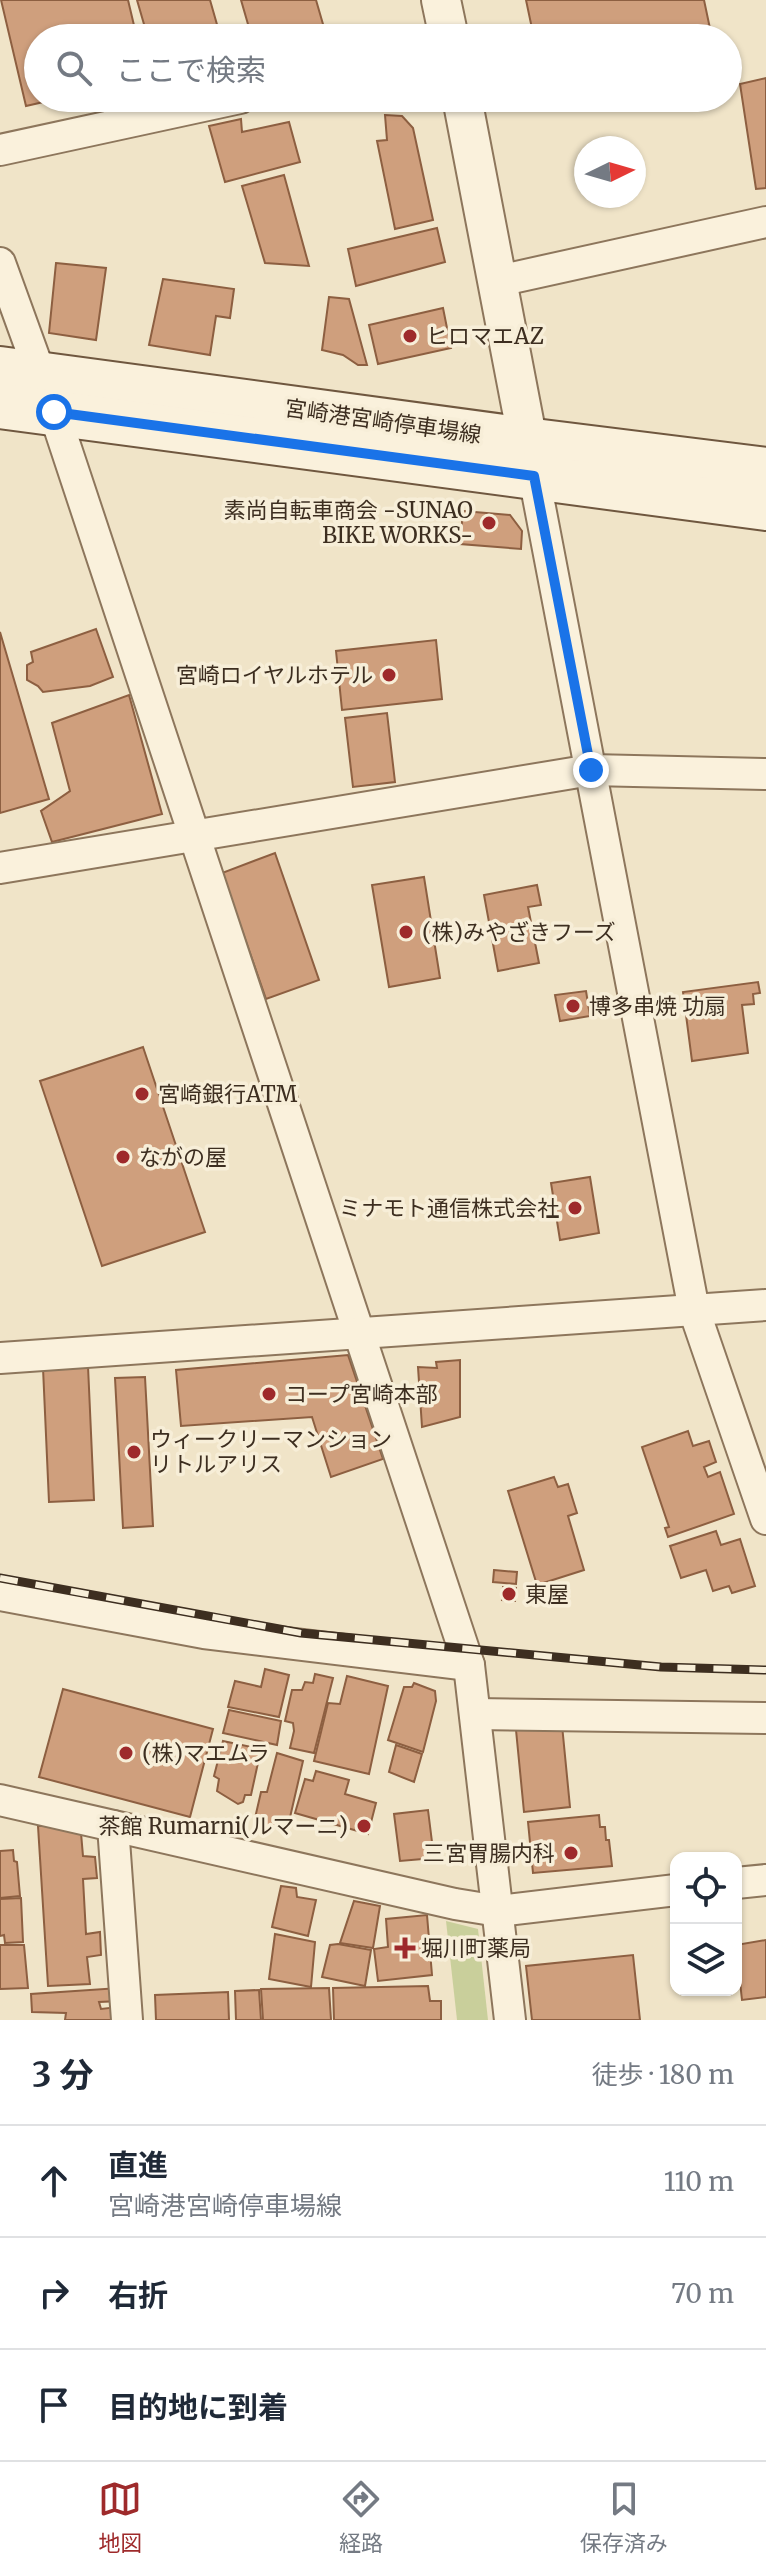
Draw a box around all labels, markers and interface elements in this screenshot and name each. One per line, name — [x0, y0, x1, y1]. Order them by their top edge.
search box — [24, 24, 742, 112]
icon: search — [52, 46, 96, 90]
text: ここで検索 — [116, 51, 266, 89]
north arrow — [574, 136, 646, 208]
place label: ヒロマエAZ — [426, 322, 544, 350]
marker: ヒロマエAZ — [401, 327, 419, 345]
street label: 宮崎港宮崎停車場線 — [283, 393, 483, 449]
route start — [36, 394, 72, 430]
place label: 素尚自転車商会 -SUNAO BIKE WORKS- — [224, 496, 473, 549]
marker: 素尚自転車商会 -SUNAO BIKE WORKS- — [480, 514, 498, 532]
place label: 宮崎ロイヤルホテル — [176, 661, 373, 689]
marker: 宮崎ロイヤルホテル — [380, 666, 398, 684]
route end — [573, 752, 609, 788]
place label: (株)みやざきフーズ — [422, 918, 616, 946]
marker: (株)みやざきフーズ — [397, 923, 415, 941]
place label: 博多串焼 功扇 — [589, 992, 726, 1020]
marker: 博多串焼 功扇 — [564, 997, 582, 1015]
place label: 宮崎銀行ATM — [158, 1080, 298, 1108]
marker: 宮崎銀行ATM — [133, 1085, 151, 1103]
place label: ながの屋 — [139, 1143, 227, 1171]
marker: ながの屋 — [114, 1148, 132, 1166]
place label: ミナモト通信株式会社 — [339, 1194, 559, 1222]
marker: ミナモト通信株式会社 — [566, 1199, 584, 1217]
place label: コープ宮崎本部 — [285, 1380, 438, 1408]
marker: コープ宮崎本部 — [260, 1385, 278, 1403]
place label: ウィークリーマンション リトルアリス — [150, 1425, 392, 1478]
marker: ウィークリーマンション リトルアリス — [125, 1443, 143, 1461]
place label: 東屋 — [525, 1580, 569, 1608]
marker: 東屋 — [500, 1585, 518, 1603]
place label: (株)マエムラ — [142, 1739, 270, 1767]
marker: (株)マエムラ — [117, 1744, 135, 1762]
place label: 茶館 Rumarni(ルマーニ) — [98, 1812, 348, 1840]
marker: 茶館 Rumarni(ルマーニ) — [355, 1817, 373, 1835]
place label: 三宮胃腸内科 — [423, 1839, 555, 1867]
marker: 三宮胃腸内科 — [562, 1844, 580, 1862]
map controls — [670, 1852, 742, 1996]
button: locate — [670, 1852, 742, 1924]
button: layers — [670, 1924, 742, 1996]
place label: 堀川町薬局 — [421, 1934, 531, 1962]
marker: 堀川町薬局 — [396, 1939, 414, 1957]
text: 3 分 — [32, 2054, 94, 2096]
text: 徒歩 · 180 m — [592, 2058, 734, 2091]
text: 直進 — [108, 2146, 168, 2184]
icon: ahead — [32, 2159, 76, 2203]
text: 110 m — [664, 2165, 734, 2198]
text: 宮崎港宮崎停車場線 — [108, 2189, 342, 2222]
icon: right — [32, 2271, 76, 2315]
text: 右折 — [108, 2276, 168, 2314]
text: 70 m — [671, 2277, 734, 2310]
icon: arrive — [32, 2383, 76, 2427]
text: 目的地に到着 — [108, 2388, 288, 2426]
tab: 地図 — [98, 2477, 142, 2557]
tab: 経路 — [339, 2477, 383, 2557]
tab: 保存済み — [580, 2477, 668, 2557]

